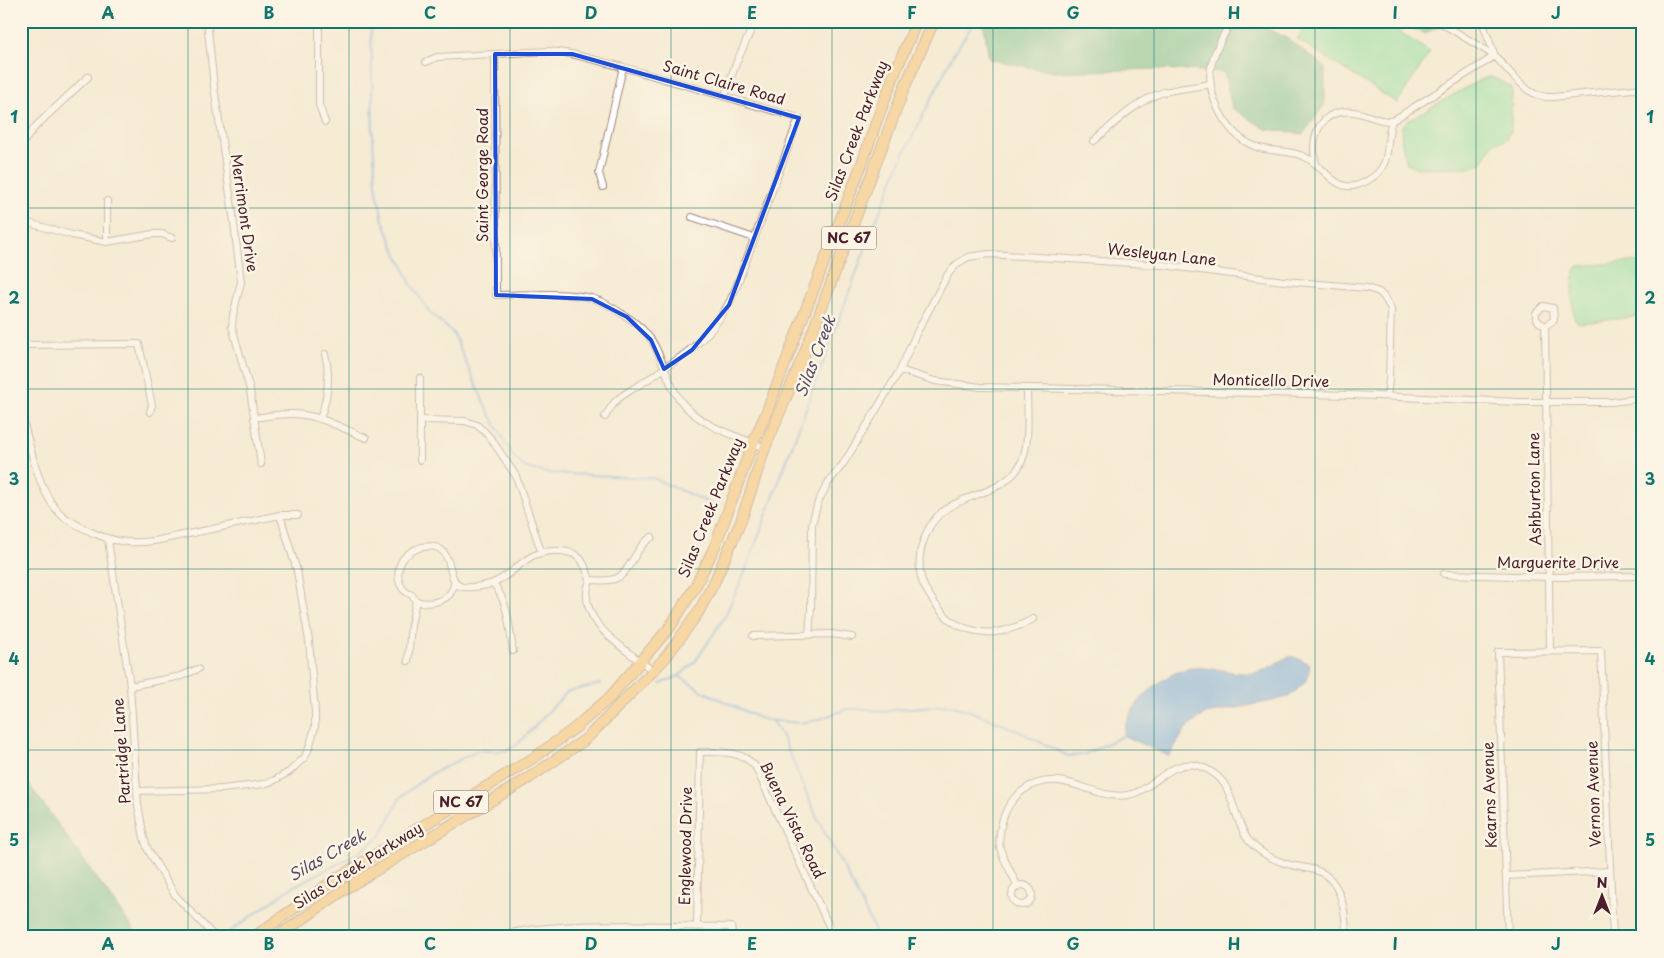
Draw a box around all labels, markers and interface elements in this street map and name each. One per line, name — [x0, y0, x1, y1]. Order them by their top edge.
text: A — [102, 0, 115, 24]
text: B — [264, 0, 275, 24]
text: C — [424, 0, 436, 24]
text: D — [585, 0, 597, 24]
text: E — [747, 0, 757, 24]
text: F — [907, 0, 917, 24]
text: G — [1066, 0, 1080, 24]
text: H — [1228, 0, 1240, 24]
text: I — [1392, 0, 1398, 24]
text: J — [1551, 0, 1561, 24]
street label: Saint Claire Road — [660, 53, 788, 110]
street label: Silas Creek Parkway — [818, 57, 893, 204]
text: 1 — [10, 104, 18, 128]
text: 1 — [1646, 104, 1654, 128]
street label: Saint George Road — [470, 108, 493, 242]
street label: Merrimont Drive — [226, 152, 265, 273]
road number: NC 67 — [822, 227, 876, 250]
street label: Wesleyan Lane — [1107, 236, 1218, 271]
text: 2 — [8, 285, 20, 309]
text: 2 — [1644, 285, 1656, 309]
water label: Silas Creek — [787, 310, 841, 400]
street label: Monticello Drive — [1212, 367, 1330, 392]
street label: Ashburton Lane — [1521, 432, 1546, 546]
street label: Silas Creek Parkway — [671, 434, 748, 581]
text: 3 — [9, 466, 19, 490]
text: 3 — [1645, 466, 1655, 490]
street label: Marguerite Drive — [1497, 550, 1619, 573]
text: 4 — [9, 646, 20, 670]
text: 4 — [1645, 646, 1656, 670]
street label: Partridge Lane — [105, 697, 136, 805]
street label: Vernon Avenue — [1579, 740, 1606, 848]
street label: Kearns Avenue — [1475, 741, 1502, 849]
street label: Buena Vista Road — [755, 757, 832, 882]
street label: Englewood Drive — [672, 787, 697, 905]
road number: NC 67 — [434, 790, 488, 814]
street label: Silas Creek Parkway — [288, 815, 427, 914]
water label: Silas Creek — [283, 822, 371, 886]
text: 5 — [9, 827, 19, 851]
text: 5 — [1645, 827, 1655, 851]
north arrow — [1576, 870, 1626, 920]
text: N — [1596, 872, 1608, 893]
text: A — [102, 931, 115, 955]
text: B — [264, 931, 275, 955]
text: C — [424, 931, 436, 955]
text: D — [585, 931, 597, 955]
text: E — [747, 931, 757, 955]
text: F — [907, 931, 917, 955]
text: G — [1066, 931, 1080, 955]
text: H — [1228, 931, 1240, 955]
text: I — [1392, 931, 1398, 955]
text: J — [1551, 931, 1561, 955]

